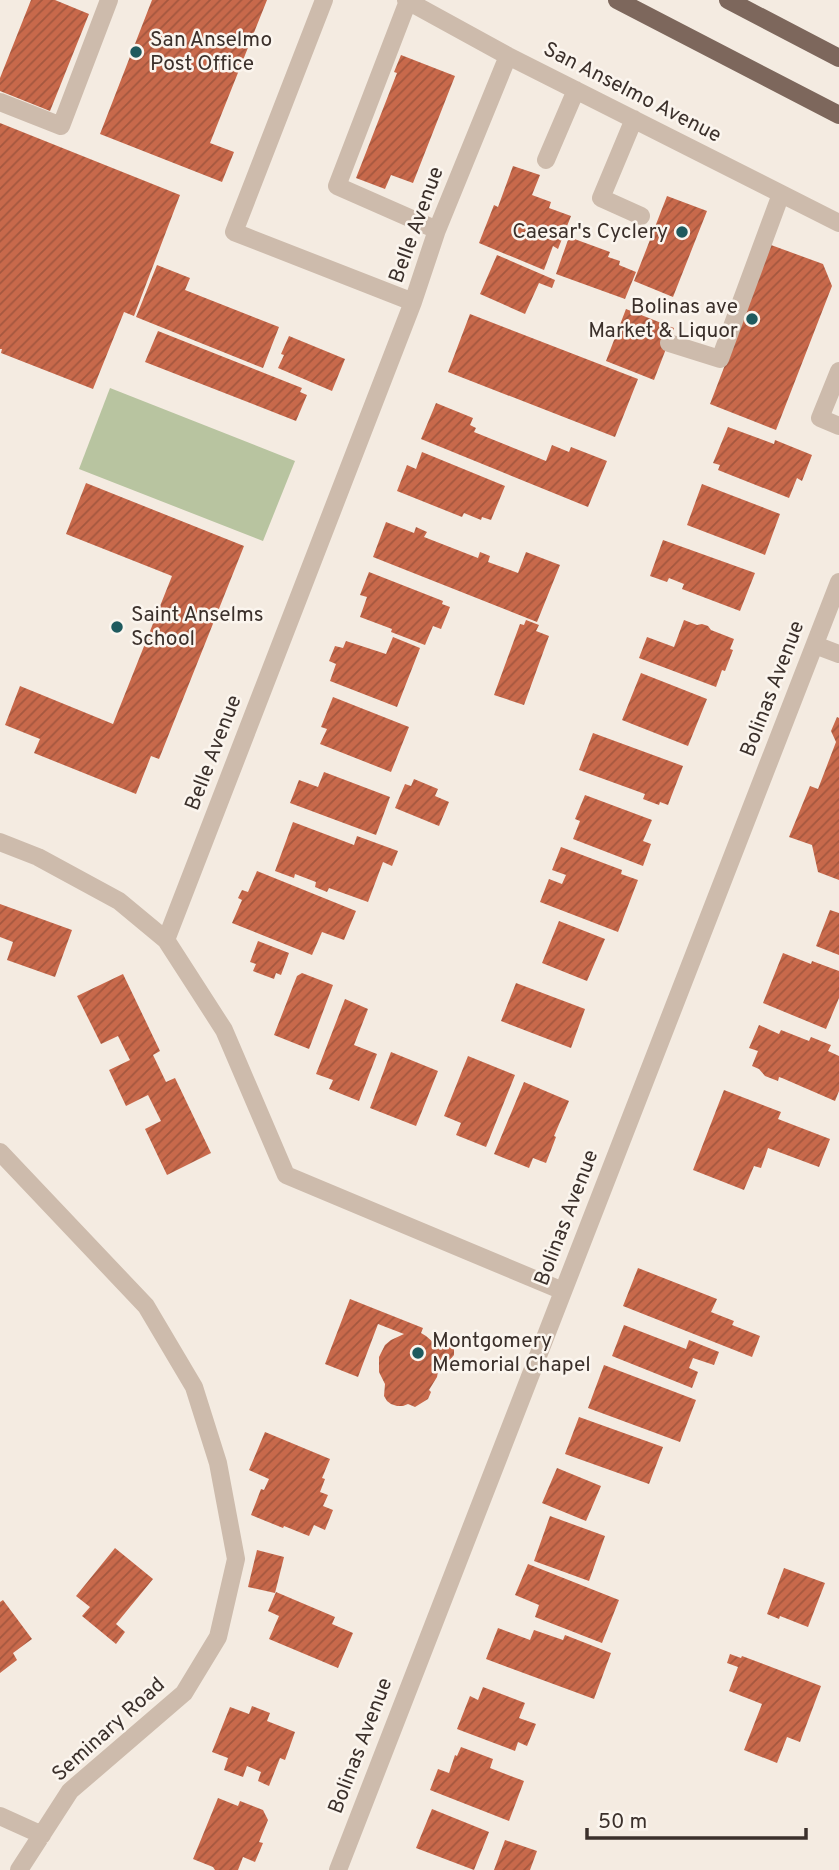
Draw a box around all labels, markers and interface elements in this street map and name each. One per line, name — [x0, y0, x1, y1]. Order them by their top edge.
place label: San Anselmo Post Office — [150, 27, 272, 78]
street label: San Anselmo Avenue — [538, 36, 726, 150]
marker: San Anselmo Post Office — [128, 44, 144, 60]
street label: Belle Avenue — [383, 163, 451, 287]
place label: Caesar's Cyclery — [512, 219, 668, 246]
marker: Caesar's Cyclery — [674, 224, 690, 240]
place label: Bolinas ave Market & Liquor — [588, 294, 738, 345]
marker: Bolinas ave Market & Liquor — [744, 311, 760, 327]
place label: Saint Anselms School — [131, 602, 264, 653]
street label: Bolinas Avenue — [735, 617, 811, 761]
marker: Saint Anselms School — [109, 619, 125, 635]
street label: Belle Avenue — [180, 691, 248, 815]
street label: Bolinas Avenue — [529, 1146, 605, 1290]
place label: Montgomery Memorial Chapel — [432, 1328, 591, 1379]
marker: Montgomery Memorial Chapel — [410, 1345, 426, 1361]
street label: Seminary Road — [47, 1672, 171, 1788]
street label: Bolinas Avenue — [323, 1674, 399, 1818]
scale bar — [587, 1797, 806, 1841]
text: 50 m — [598, 1809, 647, 1836]

